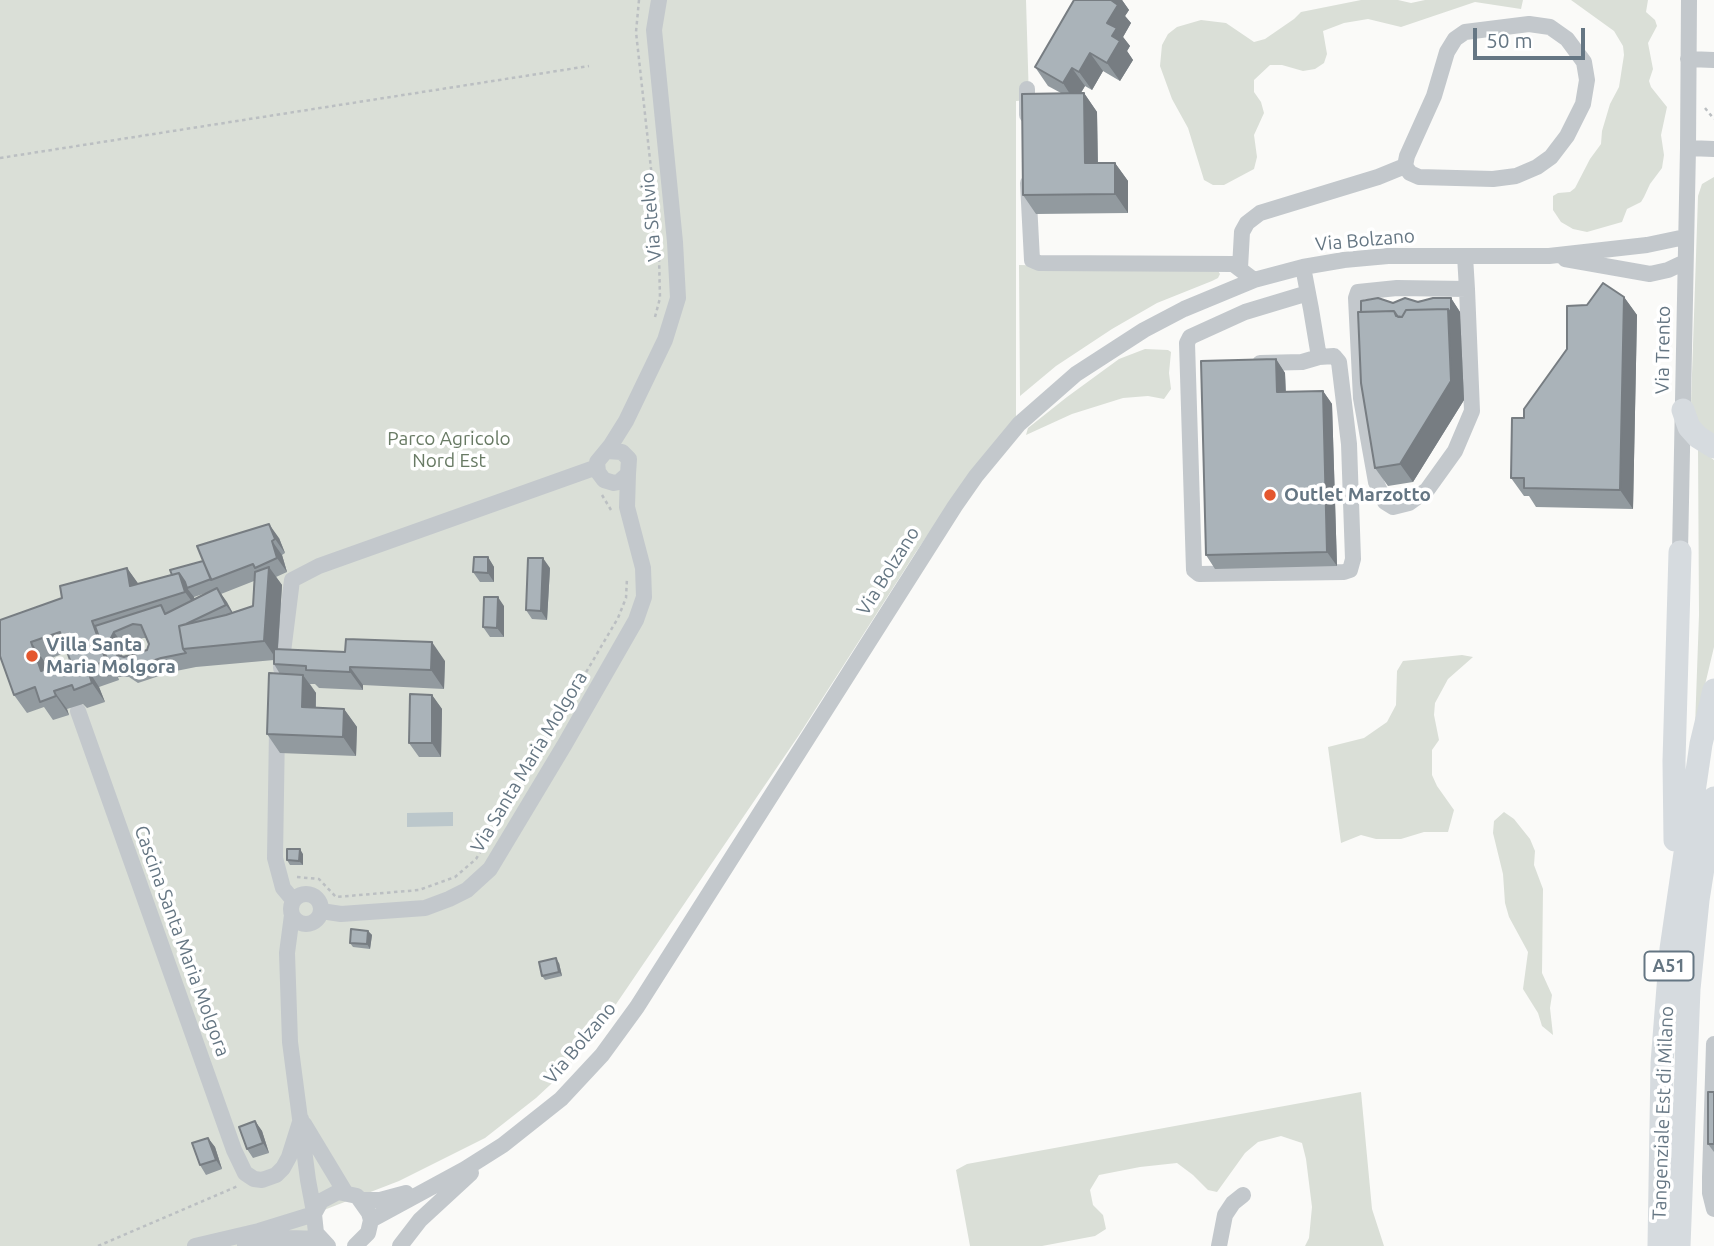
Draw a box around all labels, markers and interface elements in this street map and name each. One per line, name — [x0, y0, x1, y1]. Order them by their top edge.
scale bar — [1476, 14, 1588, 58]
text: 50 m — [1486, 28, 1533, 52]
street label: Via Stelvio — [636, 172, 666, 262]
street label: Via Bolzano — [1314, 224, 1416, 256]
street label: Via Trento — [1651, 306, 1675, 394]
park label: Parco Agricolo Nord Est — [387, 428, 511, 472]
place label: Outlet Marzotto — [1284, 484, 1431, 506]
marker: Outlet Marzotto — [1262, 487, 1278, 503]
street label: Via Bolzano — [852, 523, 924, 619]
place label: Villa Santa Maria Molgora — [46, 634, 176, 678]
marker: Villa Santa Maria Molgora — [24, 648, 40, 664]
street label: Via Santa Maria Molgora — [466, 667, 592, 857]
street label: Cascina Santa Maria Molgora — [130, 822, 234, 1060]
road number: A51 — [1644, 951, 1694, 981]
street label: Via Bolzano — [539, 997, 621, 1089]
street label: Tangenziale Est di Milano — [1648, 1006, 1678, 1220]

